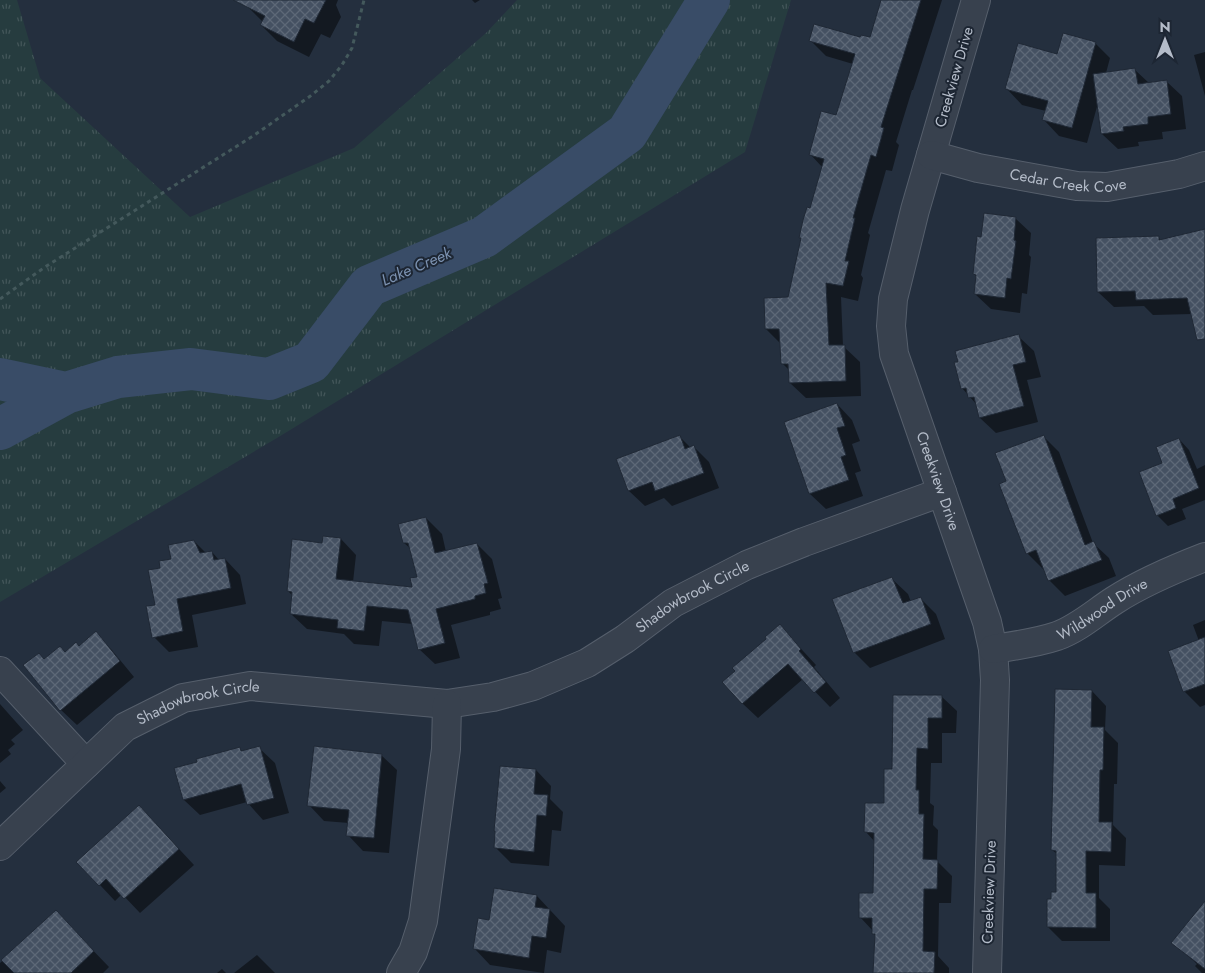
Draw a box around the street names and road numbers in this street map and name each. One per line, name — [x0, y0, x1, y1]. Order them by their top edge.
street label: Creekview Drive — [929, 24, 979, 130]
street label: Cedar Creek Cove — [1008, 163, 1128, 198]
street label: Creekview Drive — [911, 428, 966, 534]
street label: Shadowbrook Circle — [631, 555, 753, 638]
street label: Wildwood Drive — [1053, 572, 1152, 646]
street label: Shadowbrook Circle — [133, 675, 261, 731]
street label: Creekview Drive — [976, 840, 1002, 944]

